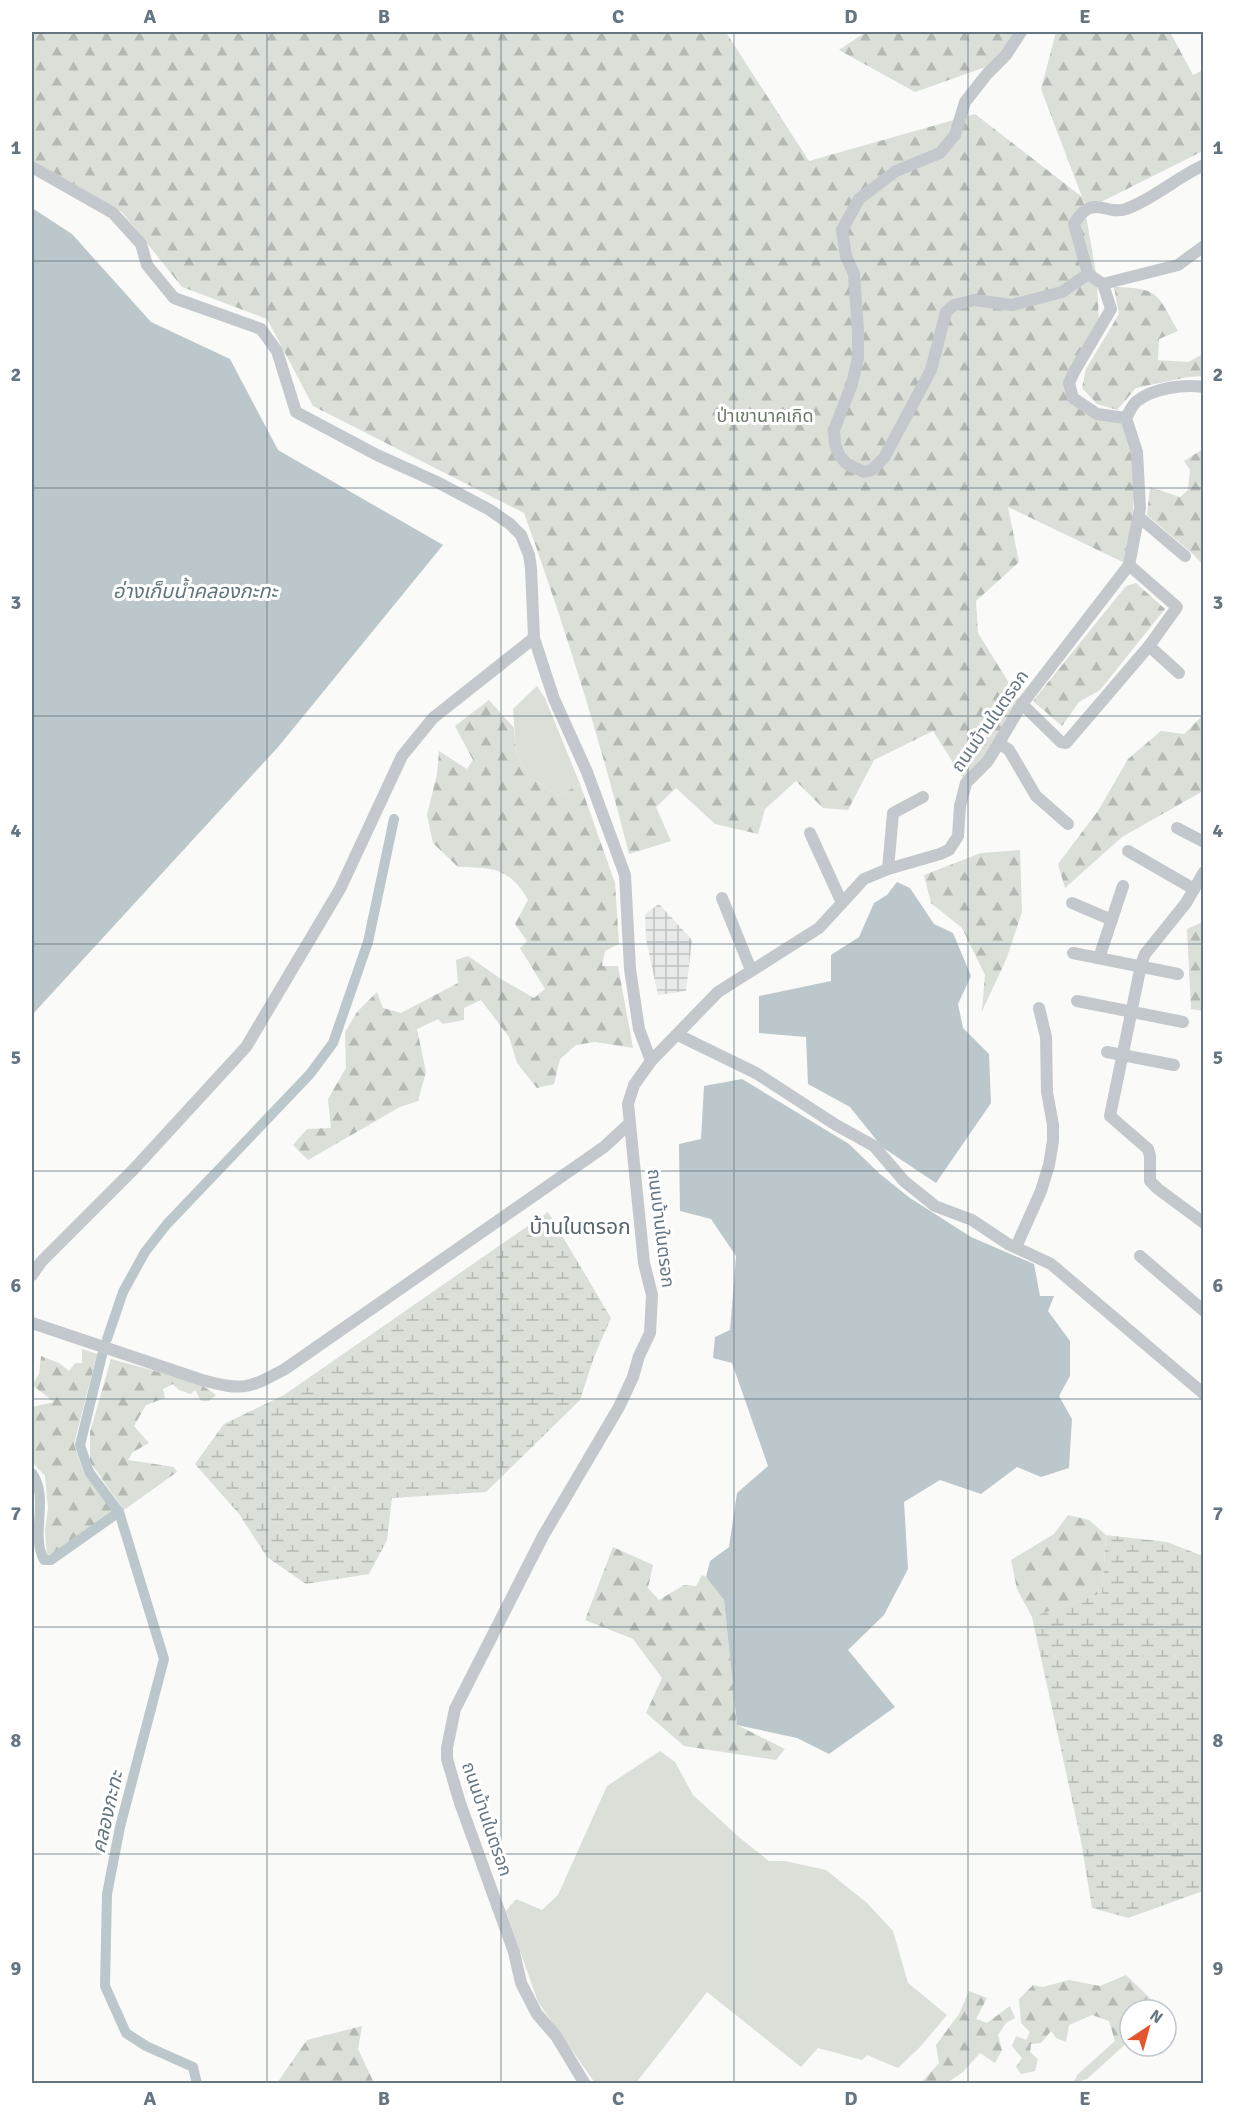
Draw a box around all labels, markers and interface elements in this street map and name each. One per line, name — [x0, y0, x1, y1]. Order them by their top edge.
text: A — [144, 4, 157, 29]
text: B — [378, 4, 390, 29]
text: C — [612, 4, 624, 29]
text: D — [844, 4, 858, 29]
text: E — [1079, 4, 1091, 29]
text: 1 — [11, 135, 22, 160]
text: 1 — [1213, 135, 1224, 160]
text: 2 — [11, 362, 21, 387]
text: 2 — [1213, 362, 1223, 387]
park label: ป่าเขานาคเกิด — [716, 405, 814, 427]
water label: อ่างเก็บน้ำคลองกะทะ — [113, 577, 279, 604]
text: 3 — [11, 590, 21, 615]
text: 3 — [1213, 590, 1223, 615]
street label: ถนนบ้านในตรอก — [947, 666, 1033, 776]
text: 4 — [11, 818, 22, 843]
text: 4 — [1213, 818, 1224, 843]
text: 5 — [11, 1045, 21, 1070]
text: 5 — [1213, 1045, 1223, 1070]
street label: ถนนบ้านในตรอก — [643, 1167, 679, 1289]
district label: บ้านในตรอก — [529, 1214, 631, 1240]
text: 6 — [11, 1273, 22, 1298]
text: 6 — [1213, 1273, 1224, 1298]
text: 7 — [11, 1501, 22, 1526]
text: 7 — [1213, 1501, 1224, 1526]
text: 8 — [11, 1728, 22, 1753]
text: 8 — [1213, 1728, 1224, 1753]
street label: ถนนบ้านในตรอก — [457, 1759, 517, 1879]
water label: คลองกะทะ — [86, 1766, 130, 1856]
text: 9 — [11, 1956, 22, 1981]
text: 9 — [1213, 1956, 1224, 1981]
north arrow — [1118, 1998, 1178, 2058]
text: N — [1146, 2005, 1167, 2028]
text: A — [144, 2086, 157, 2111]
text: B — [378, 2086, 390, 2111]
text: C — [612, 2086, 624, 2111]
text: D — [844, 2086, 858, 2111]
text: E — [1079, 2086, 1091, 2111]

